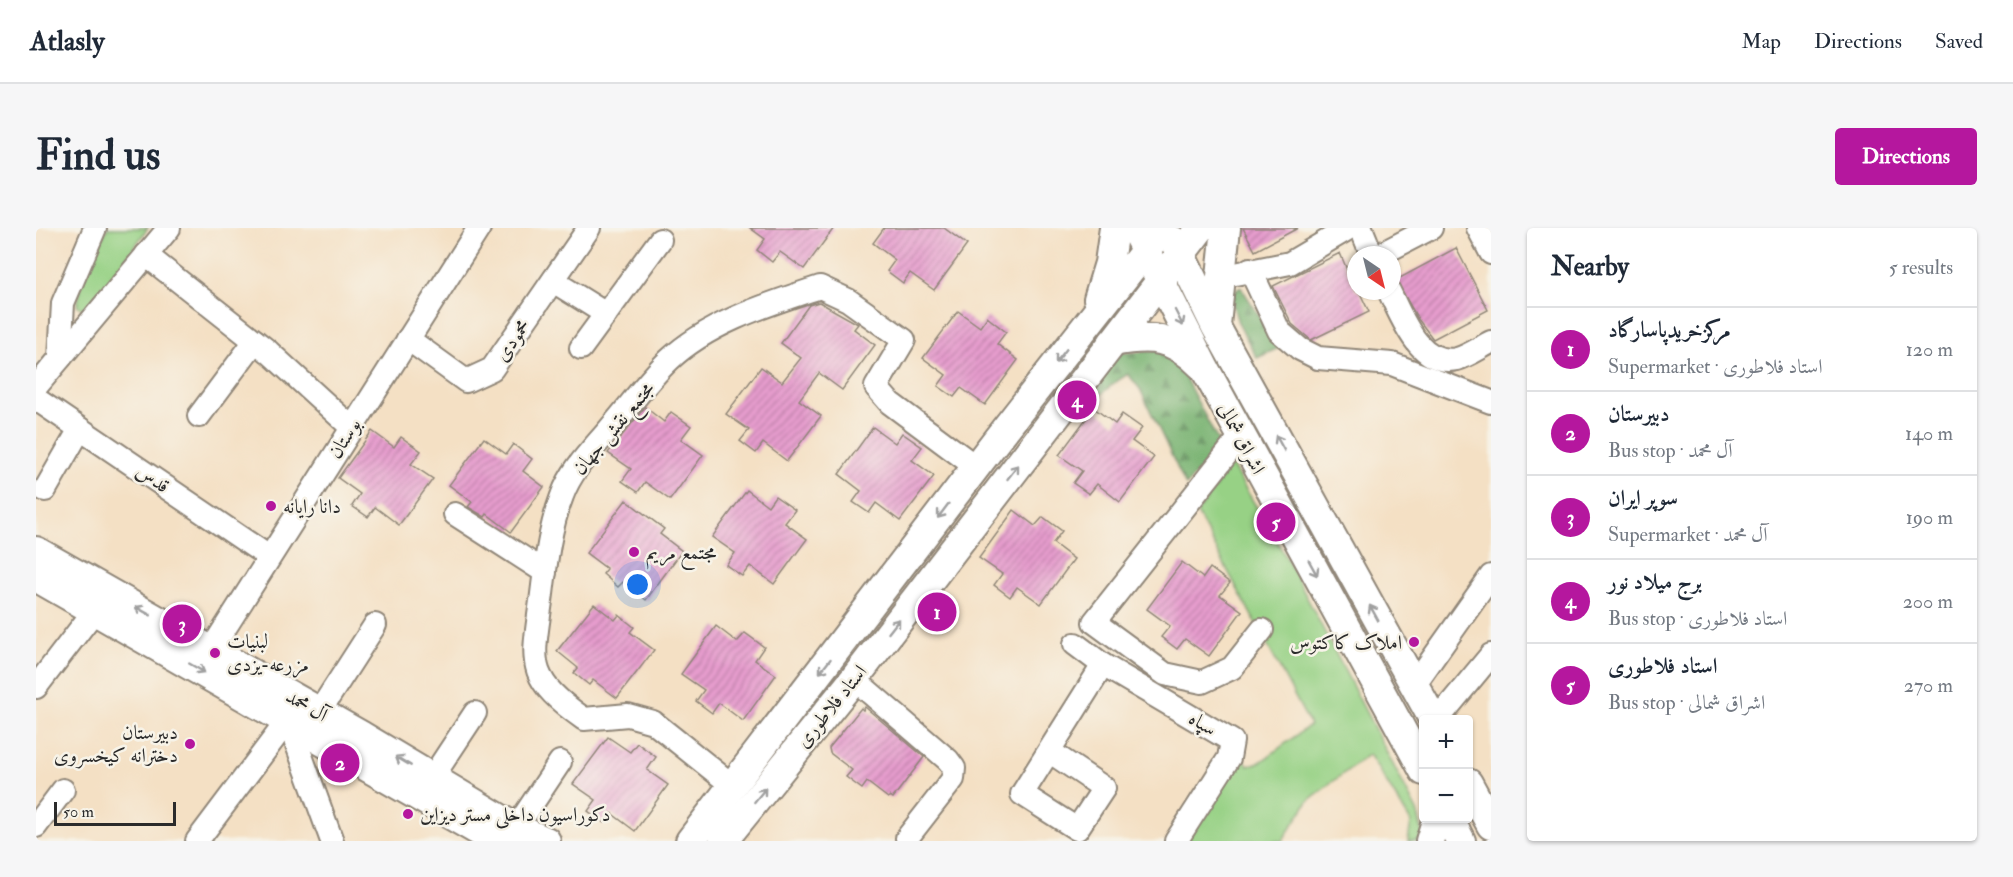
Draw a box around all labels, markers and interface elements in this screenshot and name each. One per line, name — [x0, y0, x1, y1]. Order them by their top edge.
text: Atlasly — [30, 24, 104, 59]
text: Map — [1741, 28, 1781, 55]
text: Directions — [1814, 28, 1902, 55]
text: Saved — [1935, 28, 1983, 55]
button: Directions — [1835, 128, 1977, 185]
text: Find us — [36, 130, 160, 182]
north arrow — [1347, 246, 1401, 300]
text: Nearby — [1551, 251, 1629, 283]
text: 5 results — [1889, 255, 1953, 280]
one-way arrow — [1174, 308, 1186, 326]
street label: محمودی — [489, 314, 536, 366]
text: مرکزخریدپاسارگاد — [1608, 316, 1731, 344]
text: 1 — [1567, 337, 1574, 362]
text: 120 m — [1906, 337, 1953, 362]
one-way arrow — [1055, 348, 1068, 364]
text: Supermarket · استاد فلاطوری — [1608, 354, 1822, 379]
street label: مجتمع نقش جهان — [567, 376, 664, 483]
pin: 4 — [1058, 378, 1096, 423]
street label: اشراق شمالی — [1211, 398, 1271, 479]
text: دبیرستان — [1608, 400, 1670, 428]
street label: بوستان — [322, 413, 366, 463]
text: 2 — [1565, 421, 1576, 446]
text: 140 m — [1905, 421, 1953, 446]
one-way arrow — [1274, 434, 1285, 452]
text: Bus stop · آل محمد — [1608, 438, 1733, 463]
street label: قدس — [131, 458, 174, 499]
one-way arrow — [1007, 464, 1020, 480]
text: سوپر ایران — [1608, 484, 1678, 512]
place label: دانا رایانه — [283, 494, 341, 519]
marker: دانا رایانه — [264, 499, 278, 513]
pin: 5 — [1256, 500, 1296, 544]
one-way arrow — [936, 503, 949, 519]
text: 3 — [1567, 505, 1574, 530]
text: 190 m — [1906, 505, 1953, 530]
text: Supermarket · آل محمد — [1608, 522, 1768, 547]
place label: مجتمع مریم — [646, 540, 716, 570]
marker: مجتمع مریم — [627, 545, 641, 559]
one-way arrow — [1307, 559, 1319, 576]
text: برج میلاد نور — [1608, 568, 1702, 596]
your location — [623, 570, 652, 599]
text: 4 — [1565, 589, 1576, 614]
text: 200 m — [1903, 589, 1953, 614]
pin: 1 — [918, 590, 956, 634]
pin: 3 — [162, 602, 202, 646]
one-way arrow — [135, 605, 152, 617]
one-way arrow — [1368, 605, 1380, 622]
text: Bus stop · استاد فلاطوری — [1608, 606, 1787, 631]
one-way arrow — [888, 619, 901, 635]
place label: لبنیات مزرعه-یزدی — [227, 629, 309, 678]
place label: املاک کاکتوس — [1290, 630, 1402, 655]
marker: املاک کاکتوس — [1407, 635, 1421, 649]
marker: لبنیات مزرعه-یزدی — [208, 646, 222, 660]
text: استاد فلاطوری — [1608, 652, 1718, 680]
one-way arrow — [818, 658, 831, 674]
street label: استاد فلاطوری — [790, 660, 872, 753]
one-way arrow — [188, 662, 205, 674]
text: 5 — [1566, 673, 1575, 698]
text: 270 m — [1904, 673, 1953, 698]
street label: آل محمد — [281, 683, 335, 729]
text: Bus stop · اشراق شمالی — [1608, 690, 1765, 715]
street label: سپاه — [1184, 705, 1221, 742]
map controls — [1419, 715, 1473, 823]
button: + — [1419, 715, 1473, 769]
place label: دبیرستان دخترانه کیخسروی — [54, 720, 178, 769]
marker: دبیرستان دخترانه کیخسروی — [183, 737, 197, 751]
pin: 2 — [320, 740, 360, 786]
one-way arrow — [395, 755, 412, 767]
button: − — [1419, 769, 1473, 823]
one-way arrow — [753, 788, 766, 804]
scale bar — [54, 799, 176, 826]
text: 50 m — [63, 802, 94, 822]
place label: دکوراسیون داخلی مستر دیزاین — [420, 802, 611, 829]
marker: دکوراسیون داخلی مستر دیزاین — [401, 807, 415, 821]

